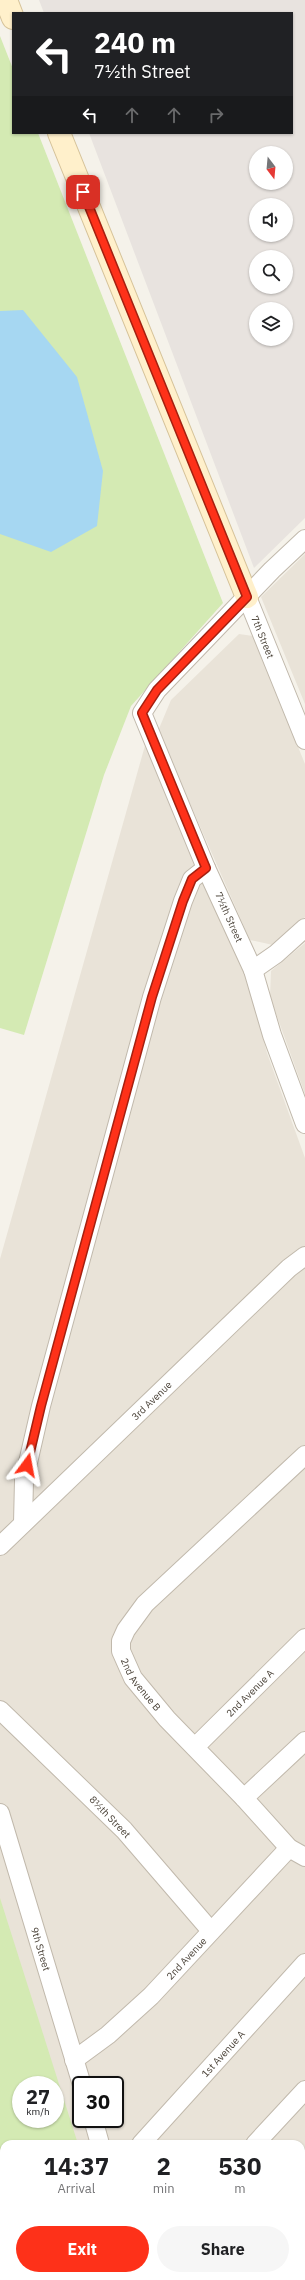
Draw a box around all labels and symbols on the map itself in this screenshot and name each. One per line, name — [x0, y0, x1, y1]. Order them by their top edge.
north arrow — [249, 146, 293, 190]
pin — [66, 175, 100, 209]
street label: 7th Street — [249, 614, 278, 661]
street label: 7½th Street — [212, 890, 246, 945]
street label: 3rd Avenue — [128, 1378, 175, 1423]
position arrow — [6, 1444, 48, 1486]
street label: 2nd Avenue B — [118, 1656, 164, 1713]
street label: 2nd Avenue A — [223, 1666, 277, 1719]
street label: 8½th Street — [87, 1793, 134, 1841]
street label: 9th Street — [28, 1926, 54, 1973]
street label: 2nd Avenue — [163, 1934, 210, 1982]
street label: 1st Avenue A — [198, 2027, 248, 2080]
speed limit sign: 30 — [72, 2076, 124, 2128]

